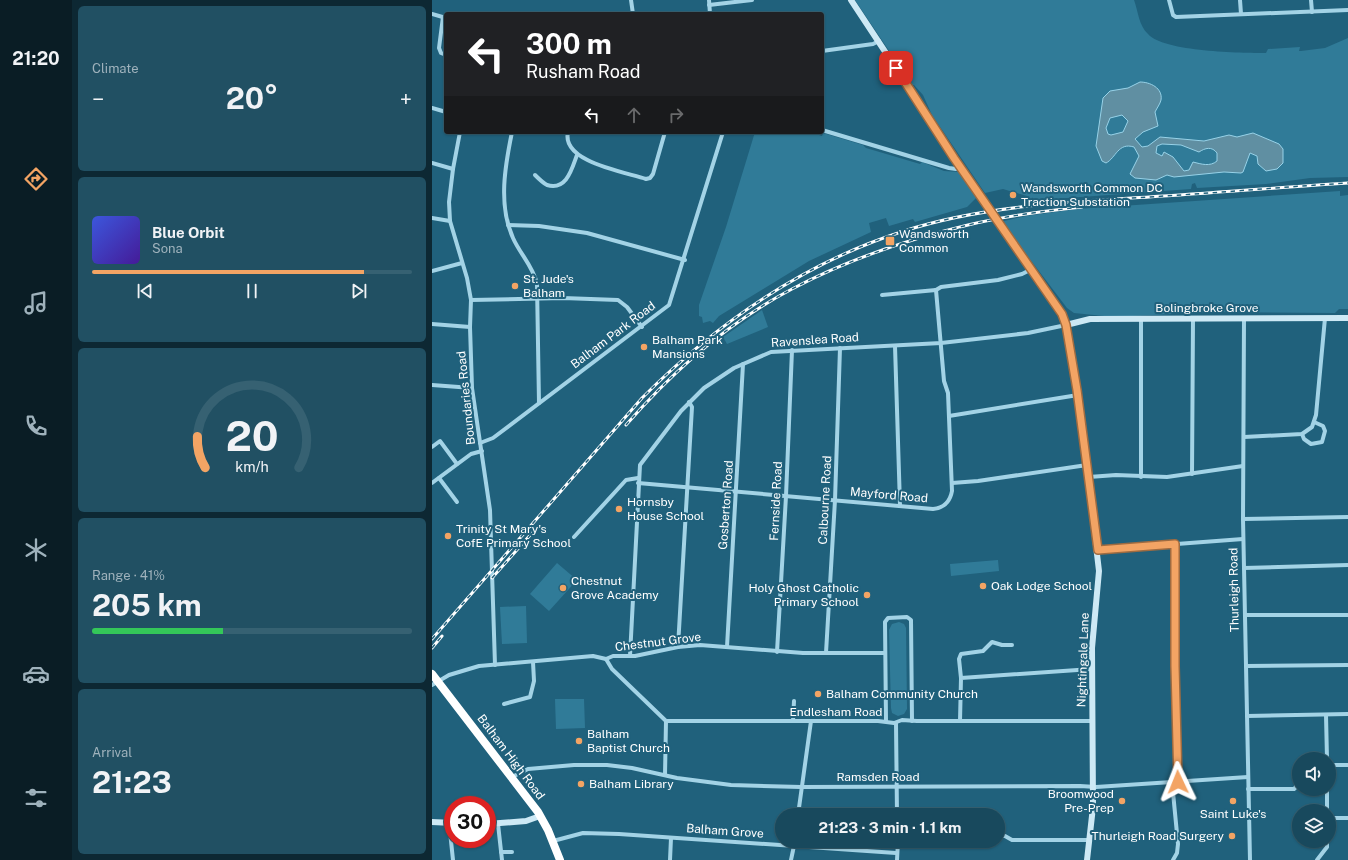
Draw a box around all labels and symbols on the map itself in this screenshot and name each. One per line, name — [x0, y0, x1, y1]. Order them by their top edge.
pin — [879, 51, 913, 85]
place label: Wandsworth Common DC Traction Substation — [1021, 181, 1163, 209]
marker: Wandsworth Common DC Traction Substation — [1008, 190, 1018, 200]
place label: Wandsworth Common — [899, 227, 969, 255]
marker: Wandsworth Common — [884, 235, 896, 247]
place label: St. Jude's Balham — [523, 272, 574, 300]
marker: St. Jude's Balham — [510, 281, 520, 291]
street label: Balham Park Road — [568, 299, 658, 371]
street label: Bolingbroke Grove — [1155, 301, 1259, 315]
street label: Ravenslea Road — [771, 330, 859, 350]
place label: Balham Park Mansions — [652, 333, 723, 361]
marker: Balham Park Mansions — [639, 342, 649, 352]
street label: Boundaries Road — [454, 350, 478, 446]
street label: Calbourne Road — [816, 455, 834, 545]
street label: Gosberton Road — [716, 460, 736, 550]
street label: Fernside Road — [767, 461, 785, 541]
street label: Mayford Road — [849, 485, 929, 505]
place label: Hornsby House School — [627, 495, 705, 523]
marker: Hornsby House School — [614, 504, 624, 514]
place label: Trinity St Mary's CofE Primary School — [456, 522, 571, 550]
marker: Trinity St Mary's CofE Primary School — [443, 531, 453, 541]
street label: Thurleigh Road — [1226, 548, 1242, 632]
place label: Chestnut Grove Academy — [571, 574, 659, 602]
place label: Oak Lodge School — [991, 579, 1092, 593]
place label: Holy Ghost Catholic Primary School — [748, 581, 859, 609]
marker: Oak Lodge School — [978, 581, 988, 591]
marker: Chestnut Grove Academy — [558, 583, 568, 593]
marker: Holy Ghost Catholic Primary School — [862, 590, 872, 600]
street label: Nightingale Lane — [1074, 612, 1092, 708]
street label: Chestnut Grove — [614, 630, 702, 654]
place label: Balham Community Church — [826, 687, 978, 701]
marker: Balham Community Church — [813, 689, 823, 699]
street label: Endlesham Road — [790, 705, 882, 719]
street label: Balham High Road — [474, 712, 548, 802]
place label: Balham Baptist Church — [587, 727, 670, 755]
marker: Balham Baptist Church — [574, 736, 584, 746]
position arrow — [1157, 761, 1199, 803]
street label: Ramsden Road — [836, 770, 920, 784]
place label: Balham Library — [589, 777, 674, 791]
marker: Balham Library — [576, 779, 586, 789]
place label: Broomwood Pre-Prep — [1048, 787, 1114, 815]
speed limit sign: 30 — [444, 796, 496, 848]
marker: Broomwood Pre-Prep — [1117, 796, 1127, 806]
marker: Saint Luke's — [1228, 796, 1238, 806]
place label: Saint Luke's — [1200, 807, 1266, 821]
street label: Balham Grove — [686, 821, 765, 841]
place label: Thurleigh Road Surgery — [1092, 829, 1225, 843]
marker: Thurleigh Road Surgery — [1227, 831, 1237, 841]

